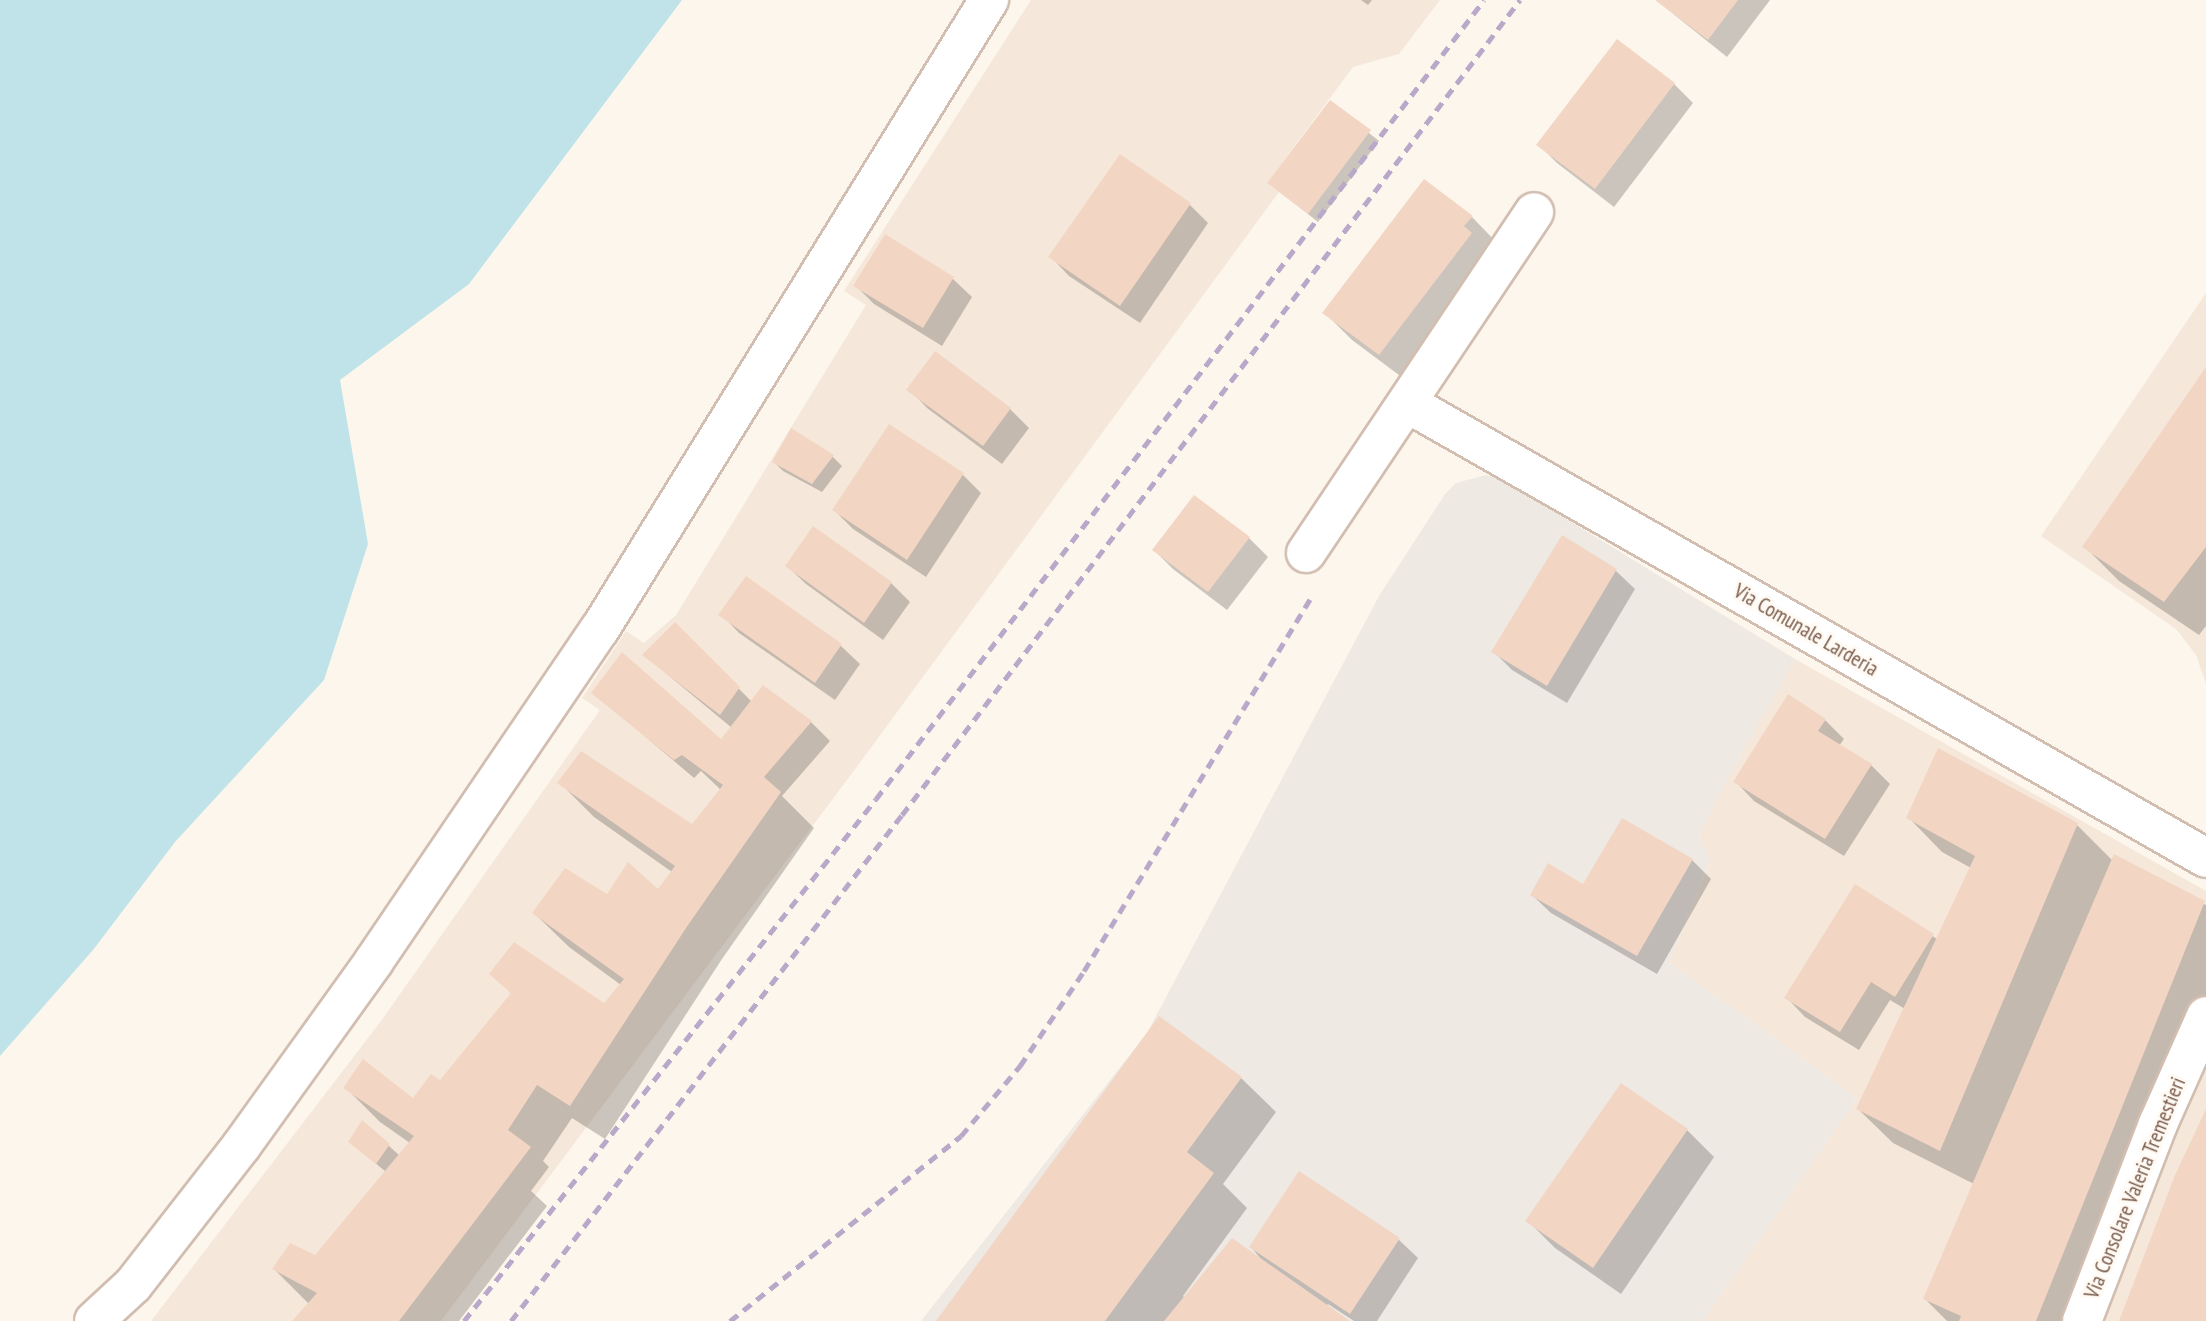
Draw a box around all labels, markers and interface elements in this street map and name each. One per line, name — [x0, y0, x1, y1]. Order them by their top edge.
street label: Via Comunale Larderia — [1729, 578, 1883, 682]
street label: Via Consolare Valeria Tremestieri — [2079, 1073, 2191, 1303]

